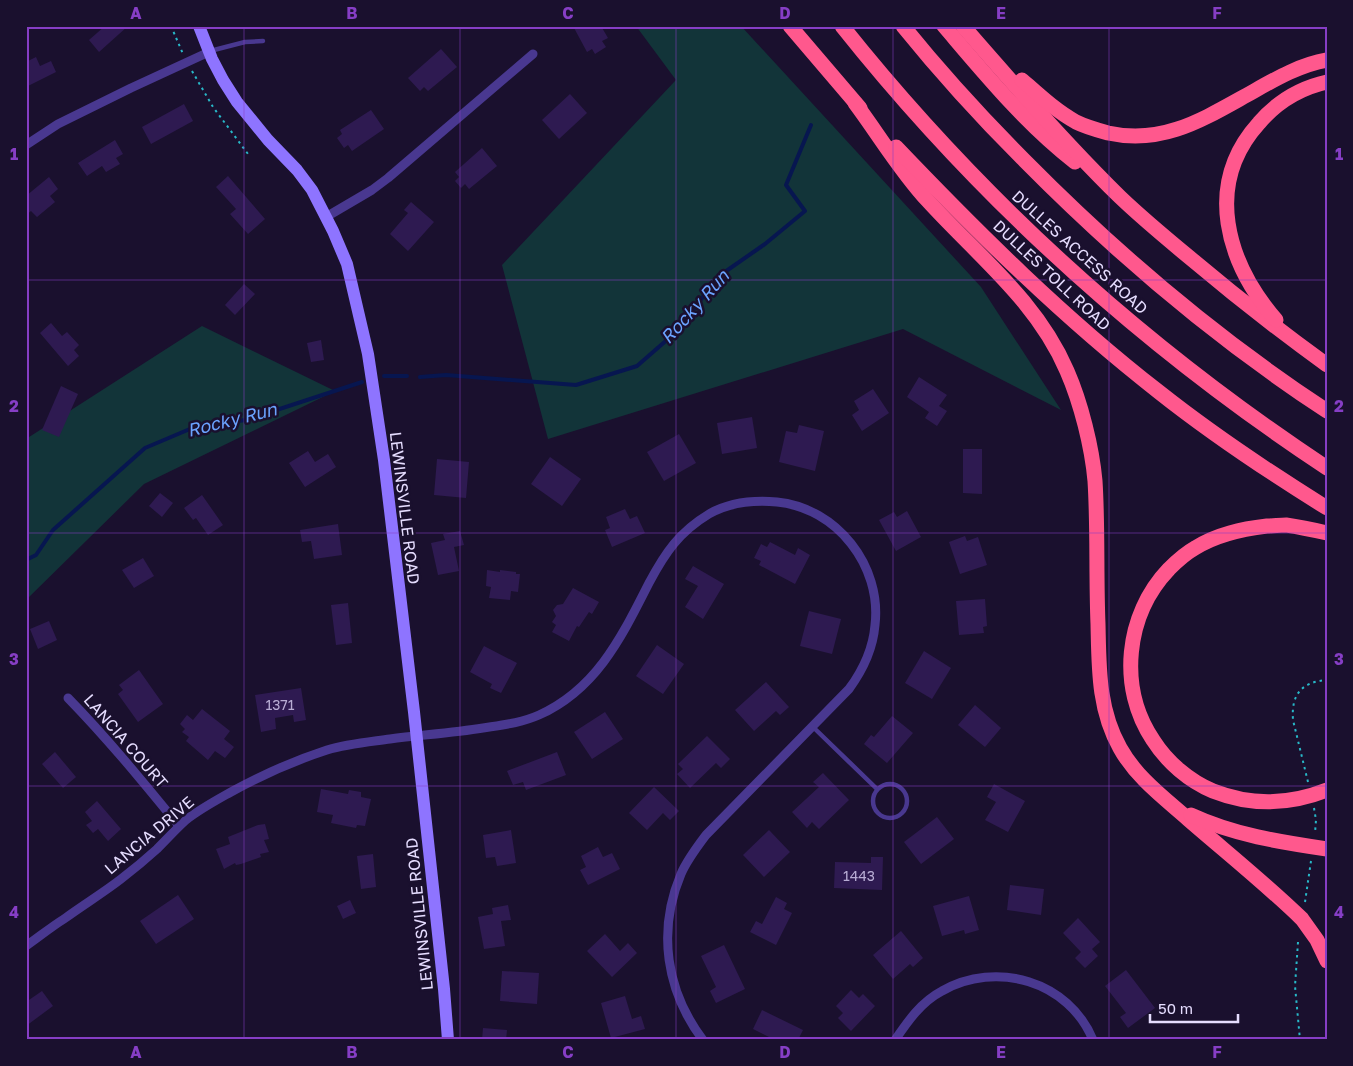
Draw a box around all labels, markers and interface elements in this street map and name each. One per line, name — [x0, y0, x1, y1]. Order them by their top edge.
text: A — [130, 3, 142, 23]
text: B — [346, 3, 358, 23]
text: C — [562, 3, 574, 23]
text: D — [779, 3, 791, 23]
text: E — [996, 3, 1006, 23]
text: F — [1212, 3, 1222, 23]
text: 1 — [10, 144, 18, 164]
text: 1 — [1335, 144, 1343, 164]
street label: DULLES ACCESS ROAD — [1008, 186, 1152, 318]
street label: DULLES TOLL ROAD — [989, 215, 1115, 335]
water label: Rocky Run — [655, 264, 734, 348]
text: 2 — [9, 396, 19, 416]
text: 2 — [1334, 396, 1344, 416]
water label: Rocky Run — [185, 397, 280, 441]
street label: LEWINSVILLE ROAD — [386, 431, 424, 585]
text: 3 — [9, 649, 19, 669]
text: 3 — [1334, 649, 1344, 669]
street label: LANCIA COURT — [80, 690, 172, 792]
house number: 1371 — [265, 696, 295, 713]
street label: LANCIA DRIVE — [100, 792, 198, 878]
street label: LEWINSVILLE ROAD — [401, 837, 437, 991]
house number: 1443 — [843, 867, 875, 884]
text: 4 — [9, 902, 19, 922]
text: 4 — [1334, 902, 1344, 922]
scale bar — [1150, 991, 1238, 1023]
text: 50 m — [1158, 999, 1193, 1017]
text: A — [130, 1042, 142, 1062]
text: B — [346, 1042, 358, 1062]
text: C — [562, 1042, 574, 1062]
text: D — [779, 1042, 791, 1062]
text: E — [996, 1042, 1006, 1062]
text: F — [1212, 1042, 1222, 1062]

